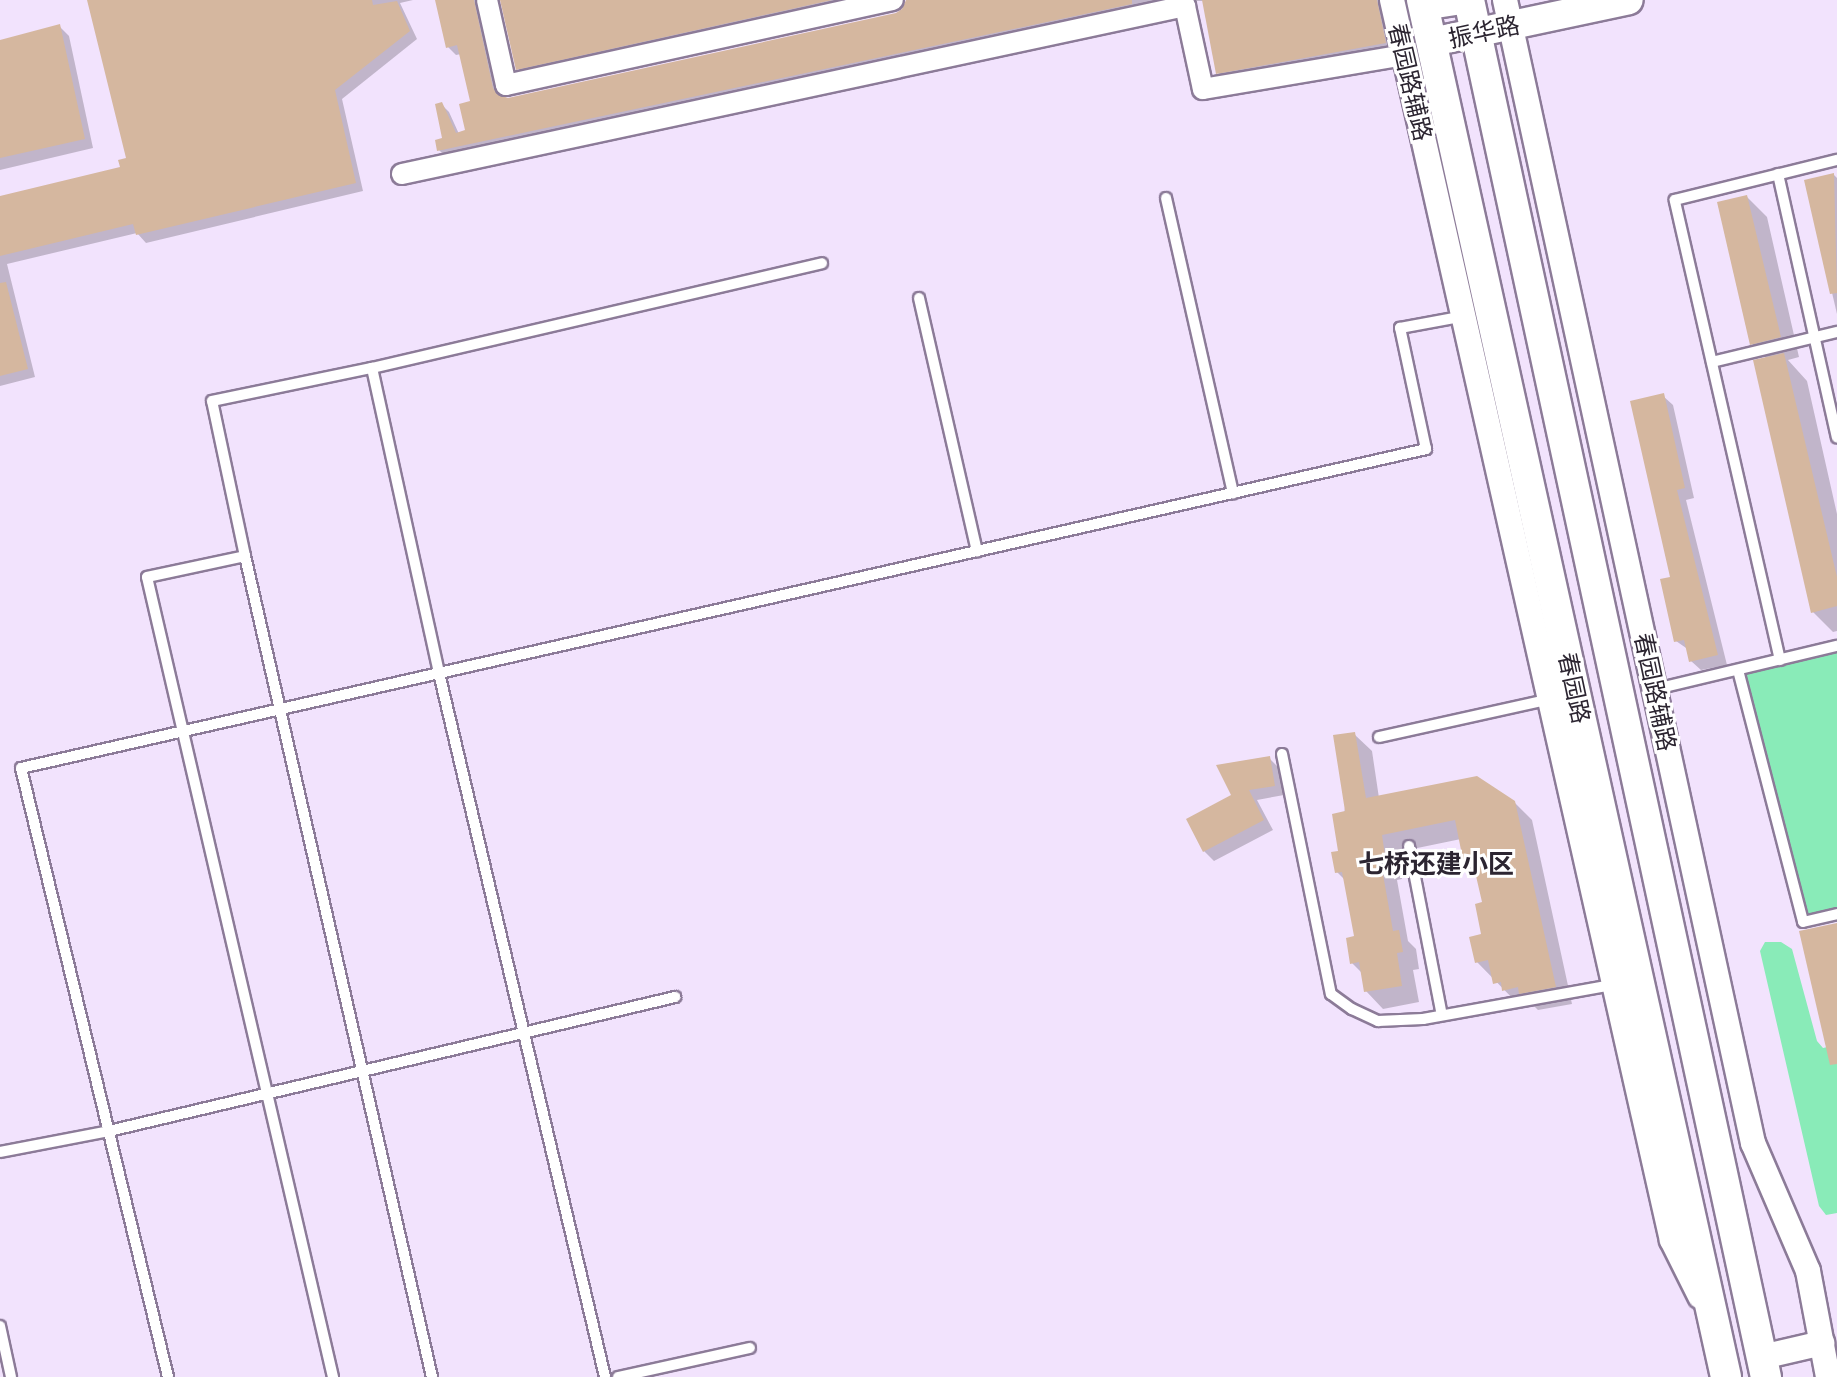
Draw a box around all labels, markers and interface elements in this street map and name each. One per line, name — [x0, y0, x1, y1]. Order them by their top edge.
street label: 振华路 — [1446, 10, 1522, 54]
street label: 春园路辅路 — [1382, 20, 1438, 144]
street label: 春园路辅路 — [1628, 630, 1682, 754]
street label: 春园路 — [1552, 650, 1596, 726]
district label: 七桥还建小区 — [1358, 848, 1514, 880]

